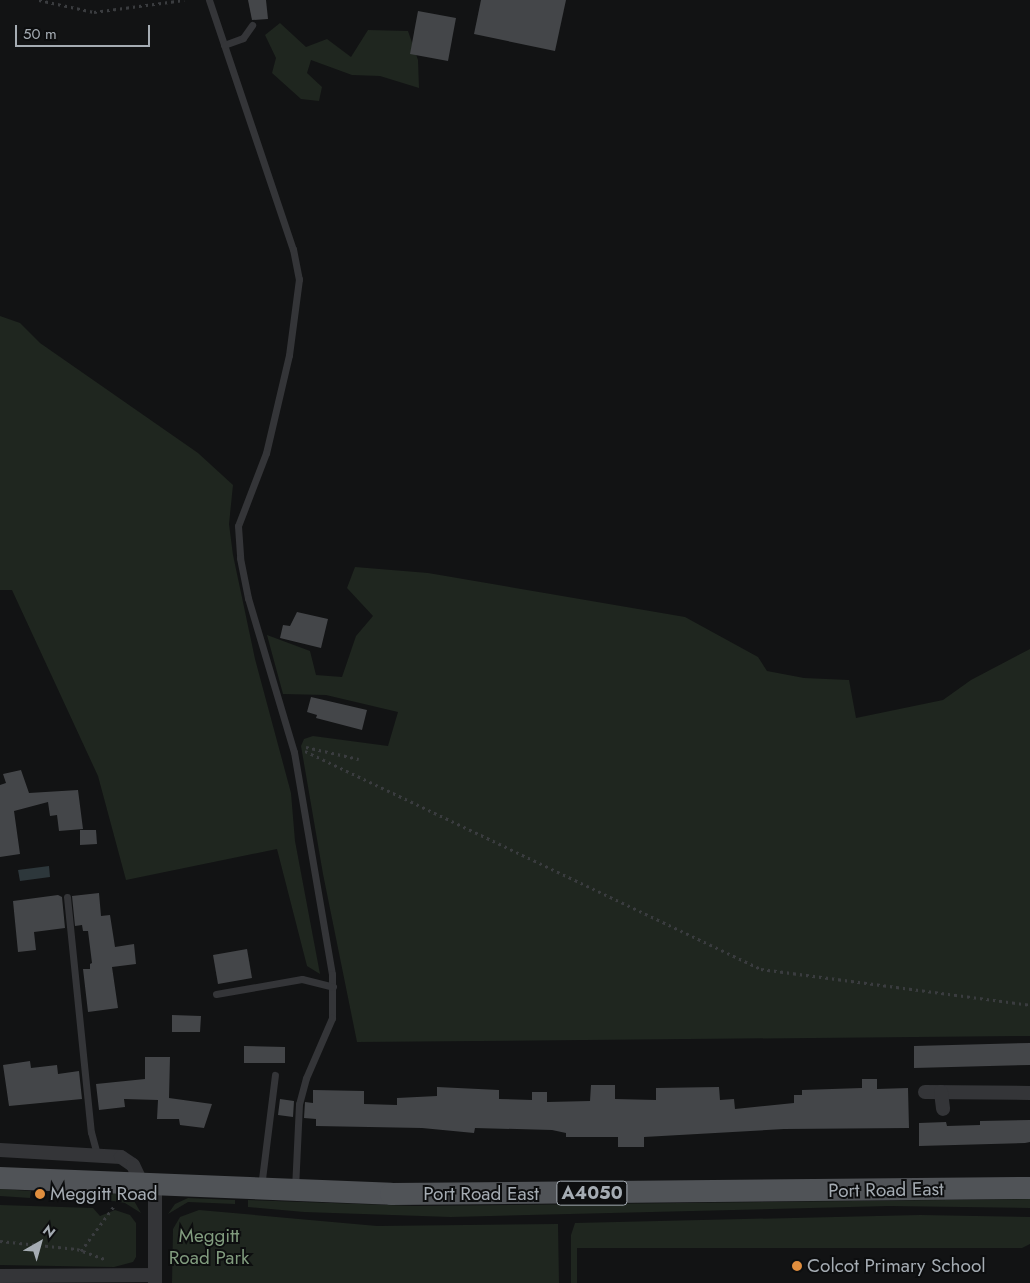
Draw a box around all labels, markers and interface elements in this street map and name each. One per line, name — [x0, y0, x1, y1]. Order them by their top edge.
scale bar — [18, 15, 152, 47]
text: 50 m — [23, 23, 57, 45]
road number: A4050 — [556, 1178, 628, 1208]
street label: Port Road East — [828, 1178, 944, 1202]
place label: Meggitt Road — [50, 1183, 158, 1205]
street label: Port Road East — [423, 1183, 539, 1205]
marker: Meggitt Road — [34, 1188, 46, 1200]
north arrow — [15, 1218, 65, 1268]
text: N — [39, 1220, 60, 1242]
park label: Meggitt Road Park — [169, 1225, 249, 1269]
place label: Colcot Primary School — [807, 1255, 986, 1277]
marker: Colcot Primary School — [791, 1260, 803, 1272]

